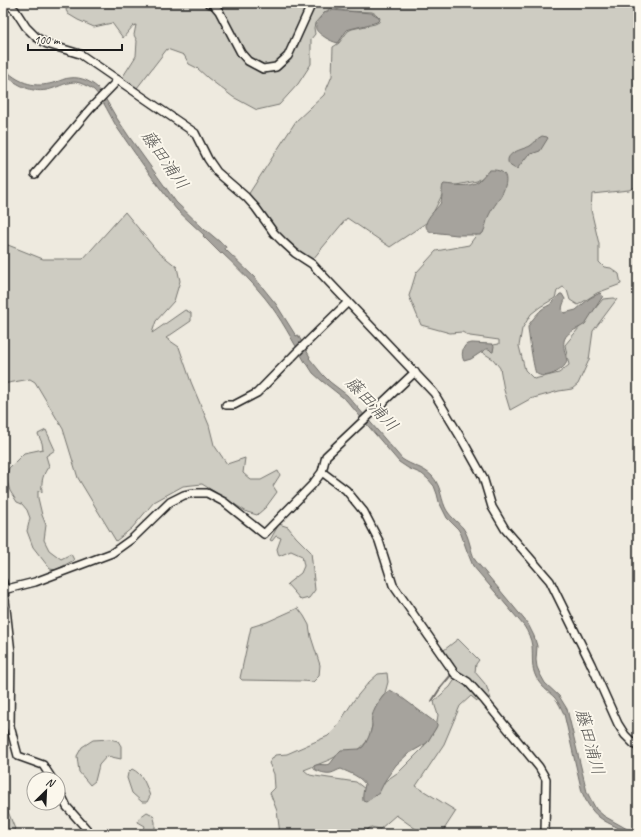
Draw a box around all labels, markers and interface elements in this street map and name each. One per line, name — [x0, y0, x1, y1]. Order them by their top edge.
scale bar — [28, 26, 122, 52]
text: 100 m — [34, 32, 61, 48]
water label: 藤田浦川 — [137, 126, 193, 194]
water label: 藤田浦川 — [341, 372, 403, 436]
water label: 藤田浦川 — [571, 706, 609, 778]
north arrow — [26, 771, 66, 811]
text: N — [44, 774, 58, 791]

